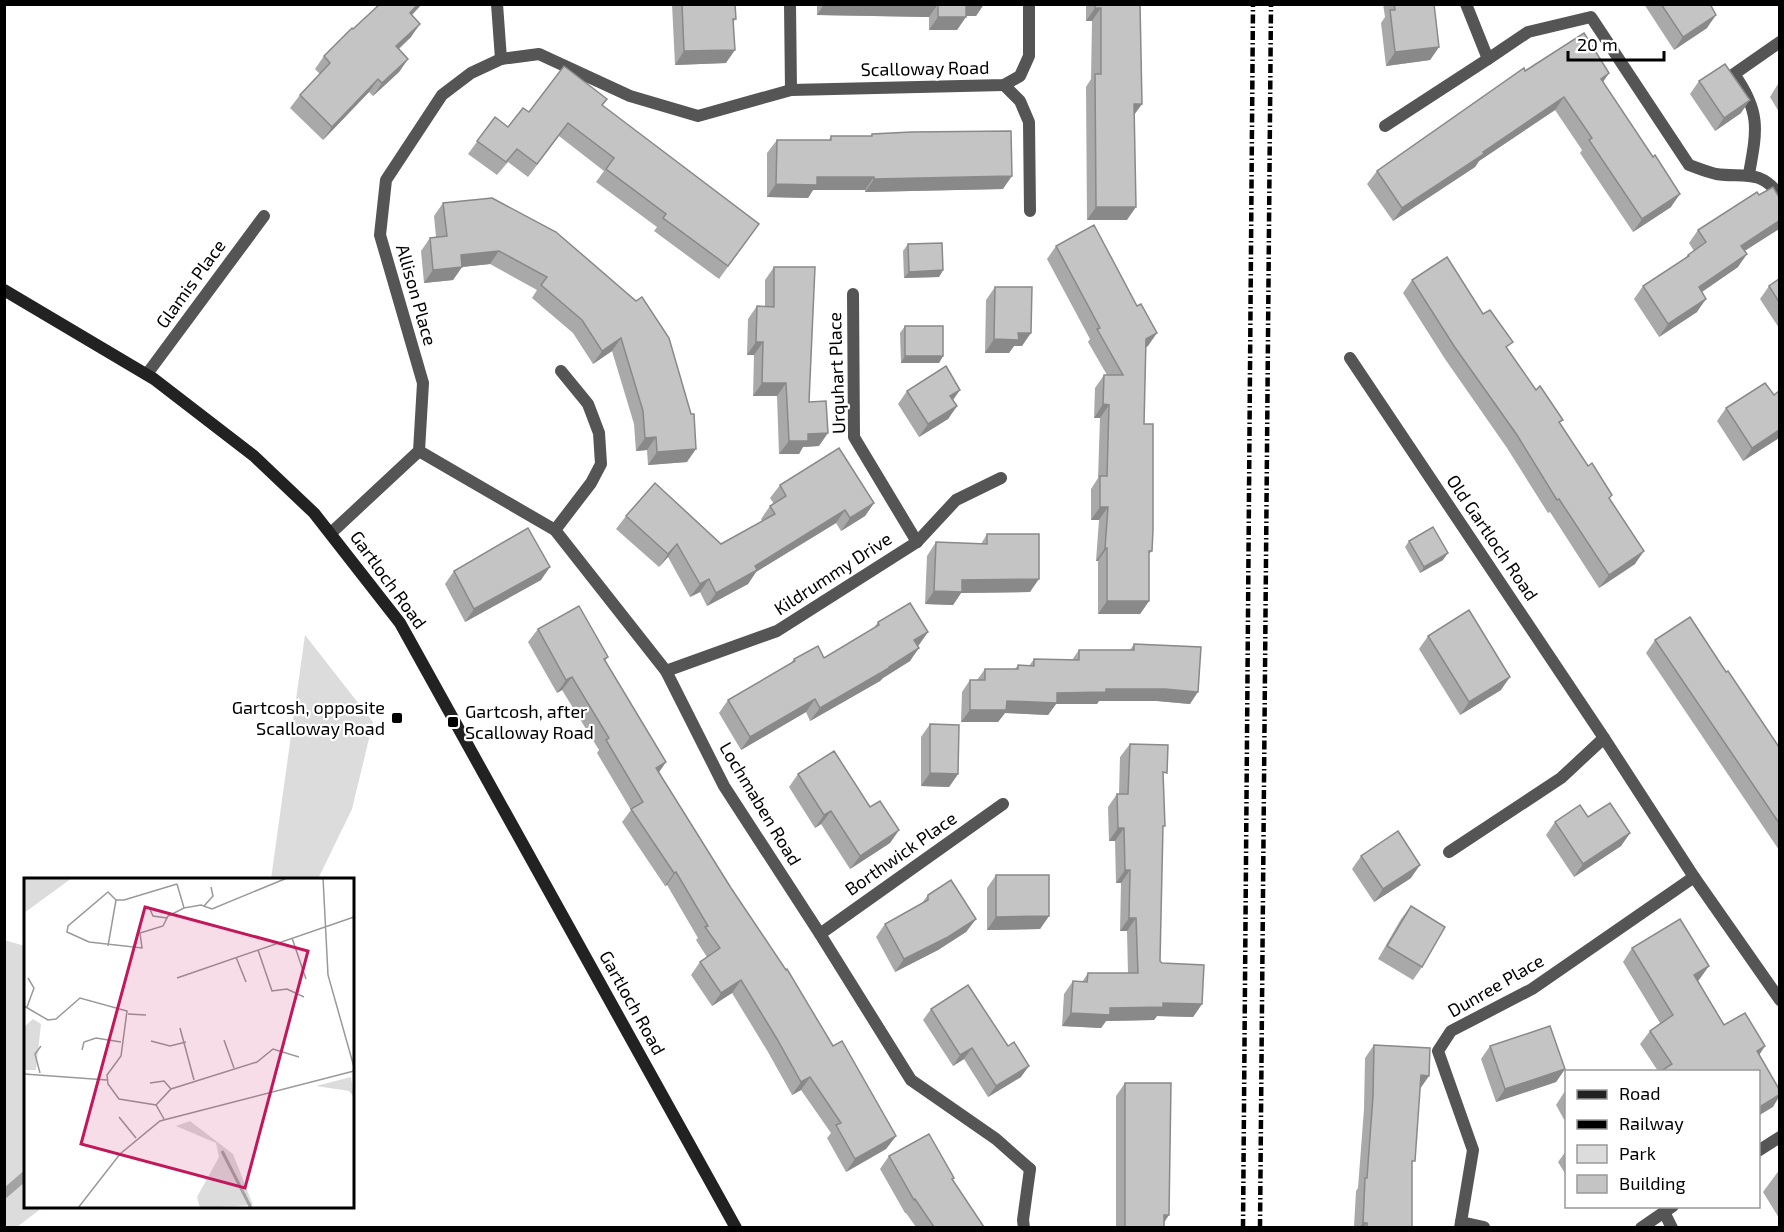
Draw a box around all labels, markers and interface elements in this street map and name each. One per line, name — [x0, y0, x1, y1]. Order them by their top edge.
scale bar — [1568, 24, 1664, 62]
text: 20 m — [1577, 33, 1618, 55]
street label: Scalloway Road — [860, 56, 990, 80]
street label: Glamis Place — [151, 235, 230, 332]
street label: Allison Place — [392, 242, 442, 348]
street label: Urquhart Place — [823, 312, 849, 434]
street label: Old Gartloch Road — [1443, 470, 1543, 605]
street label: Gartloch Road — [346, 526, 432, 633]
street label: Kildrummy Drive — [770, 527, 895, 619]
place label: Gartcosh, opposite Scalloway Road — [232, 696, 385, 739]
place label: Gartcosh, after Scalloway Road — [465, 700, 594, 743]
marker: Gartcosh, opposite Scalloway Road — [390, 711, 404, 725]
marker: Gartcosh, after Scalloway Road — [446, 715, 460, 729]
street label: Lochmaben Road — [715, 738, 806, 869]
street label: Borthwick Place — [840, 807, 960, 900]
inset map — [24, 878, 354, 1208]
street label: Gartloch Road — [595, 947, 671, 1058]
street label: Dunree Place — [1444, 949, 1547, 1021]
legend — [1565, 1070, 1760, 1208]
text: Road — [1619, 1082, 1660, 1104]
text: Railway — [1619, 1112, 1684, 1134]
text: Park — [1619, 1142, 1656, 1164]
text: Building — [1619, 1172, 1686, 1194]

